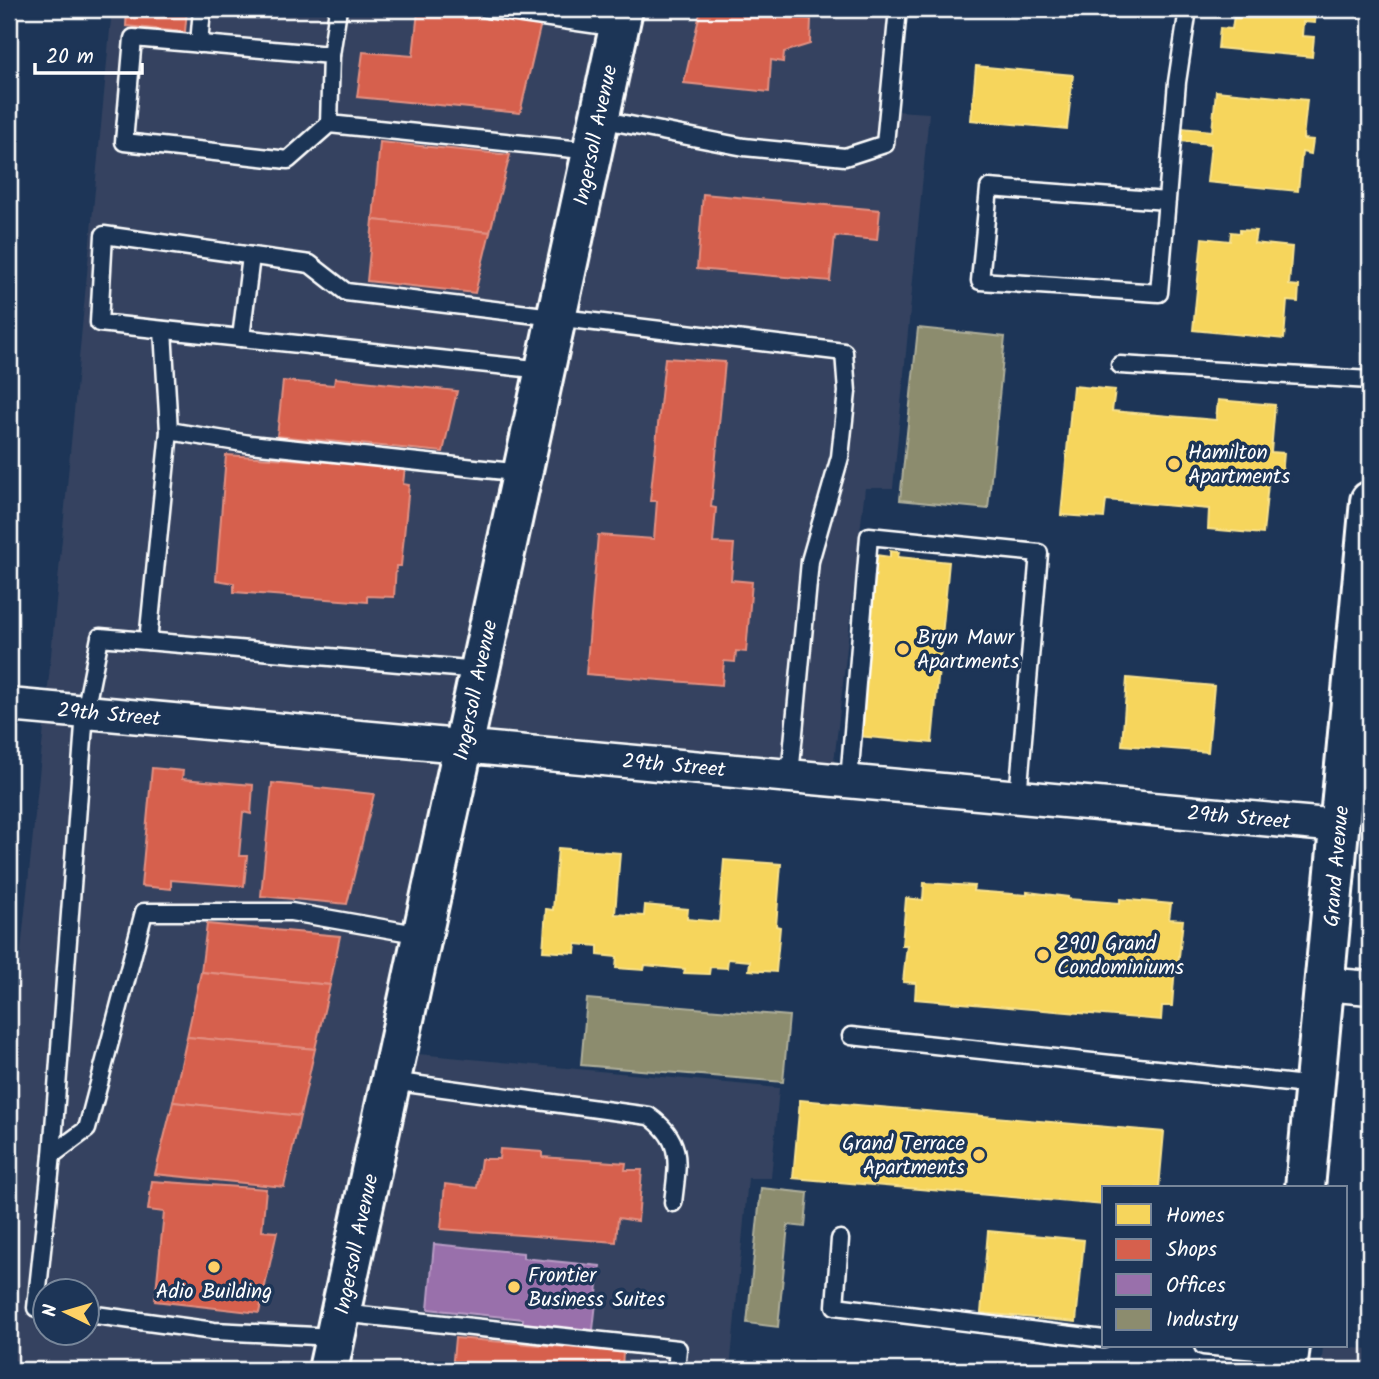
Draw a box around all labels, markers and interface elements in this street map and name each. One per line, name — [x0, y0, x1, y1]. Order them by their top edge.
scale bar — [35, 32, 142, 76]
text: 20 m — [46, 41, 94, 74]
street label: Ingersoll Avenue — [565, 61, 628, 209]
place label: Hamilton Apartments — [1188, 437, 1290, 494]
marker: Hamilton Apartments — [1166, 456, 1182, 472]
street label: Ingersoll Avenue — [445, 616, 508, 764]
place label: Bryn Mawr Apartments — [917, 622, 1019, 679]
marker: Bryn Mawr Apartments — [895, 641, 911, 657]
street label: 29th Street — [56, 695, 163, 737]
street label: 29th Street — [621, 746, 728, 788]
street label: 29th Street — [1186, 798, 1293, 840]
street label: Grand Avenue — [1316, 804, 1359, 928]
place label: 2901 Grand Condominiums — [1057, 928, 1184, 985]
marker: 2901 Grand Condominiums — [1035, 947, 1051, 963]
place label: Grand Terrace Apartments — [842, 1128, 966, 1185]
marker: Grand Terrace Apartments — [971, 1147, 987, 1163]
street label: Ingersoll Avenue — [326, 1170, 389, 1318]
legend — [1102, 1186, 1348, 1348]
text: Homes — [1166, 1200, 1225, 1233]
text: Shops — [1166, 1234, 1217, 1267]
marker: Adio Building — [206, 1259, 222, 1275]
place label: Frontier Business Suites — [528, 1260, 665, 1317]
text: Offices — [1166, 1270, 1226, 1303]
place label: Adio Building — [156, 1276, 272, 1309]
north arrow — [32, 1278, 102, 1348]
marker: Frontier Business Suites — [506, 1279, 522, 1295]
text: N — [36, 1303, 67, 1318]
text: Industry — [1166, 1304, 1238, 1337]

